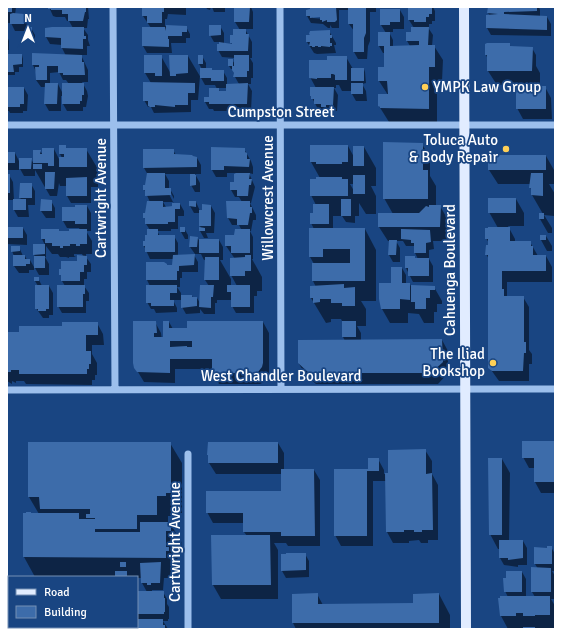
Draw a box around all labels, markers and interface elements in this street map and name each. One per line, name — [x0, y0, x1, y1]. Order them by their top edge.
north arrow — [8, 8, 48, 48]
text: N — [24, 12, 32, 25]
place label: YMPK Law Group — [433, 78, 541, 96]
marker: YMPK Law Group — [420, 82, 430, 92]
street label: Cumpston Street — [227, 103, 335, 121]
place label: Toluca Auto & Body Repair — [409, 131, 498, 166]
street label: Willowcrest Avenue — [259, 135, 277, 261]
street label: Cartwright Avenue — [92, 138, 110, 258]
marker: Toluca Auto & Body Repair — [501, 144, 511, 154]
street label: Cahuenga Boulevard — [441, 204, 459, 336]
place label: The Iliad Bookshop — [422, 345, 485, 380]
marker: The Iliad Bookshop — [488, 358, 498, 368]
street label: West Chandler Boulevard — [201, 367, 361, 385]
street label: Cartwright Avenue — [166, 482, 184, 602]
legend — [8, 576, 138, 628]
text: Road — [44, 585, 70, 600]
text: Building — [44, 605, 87, 620]

